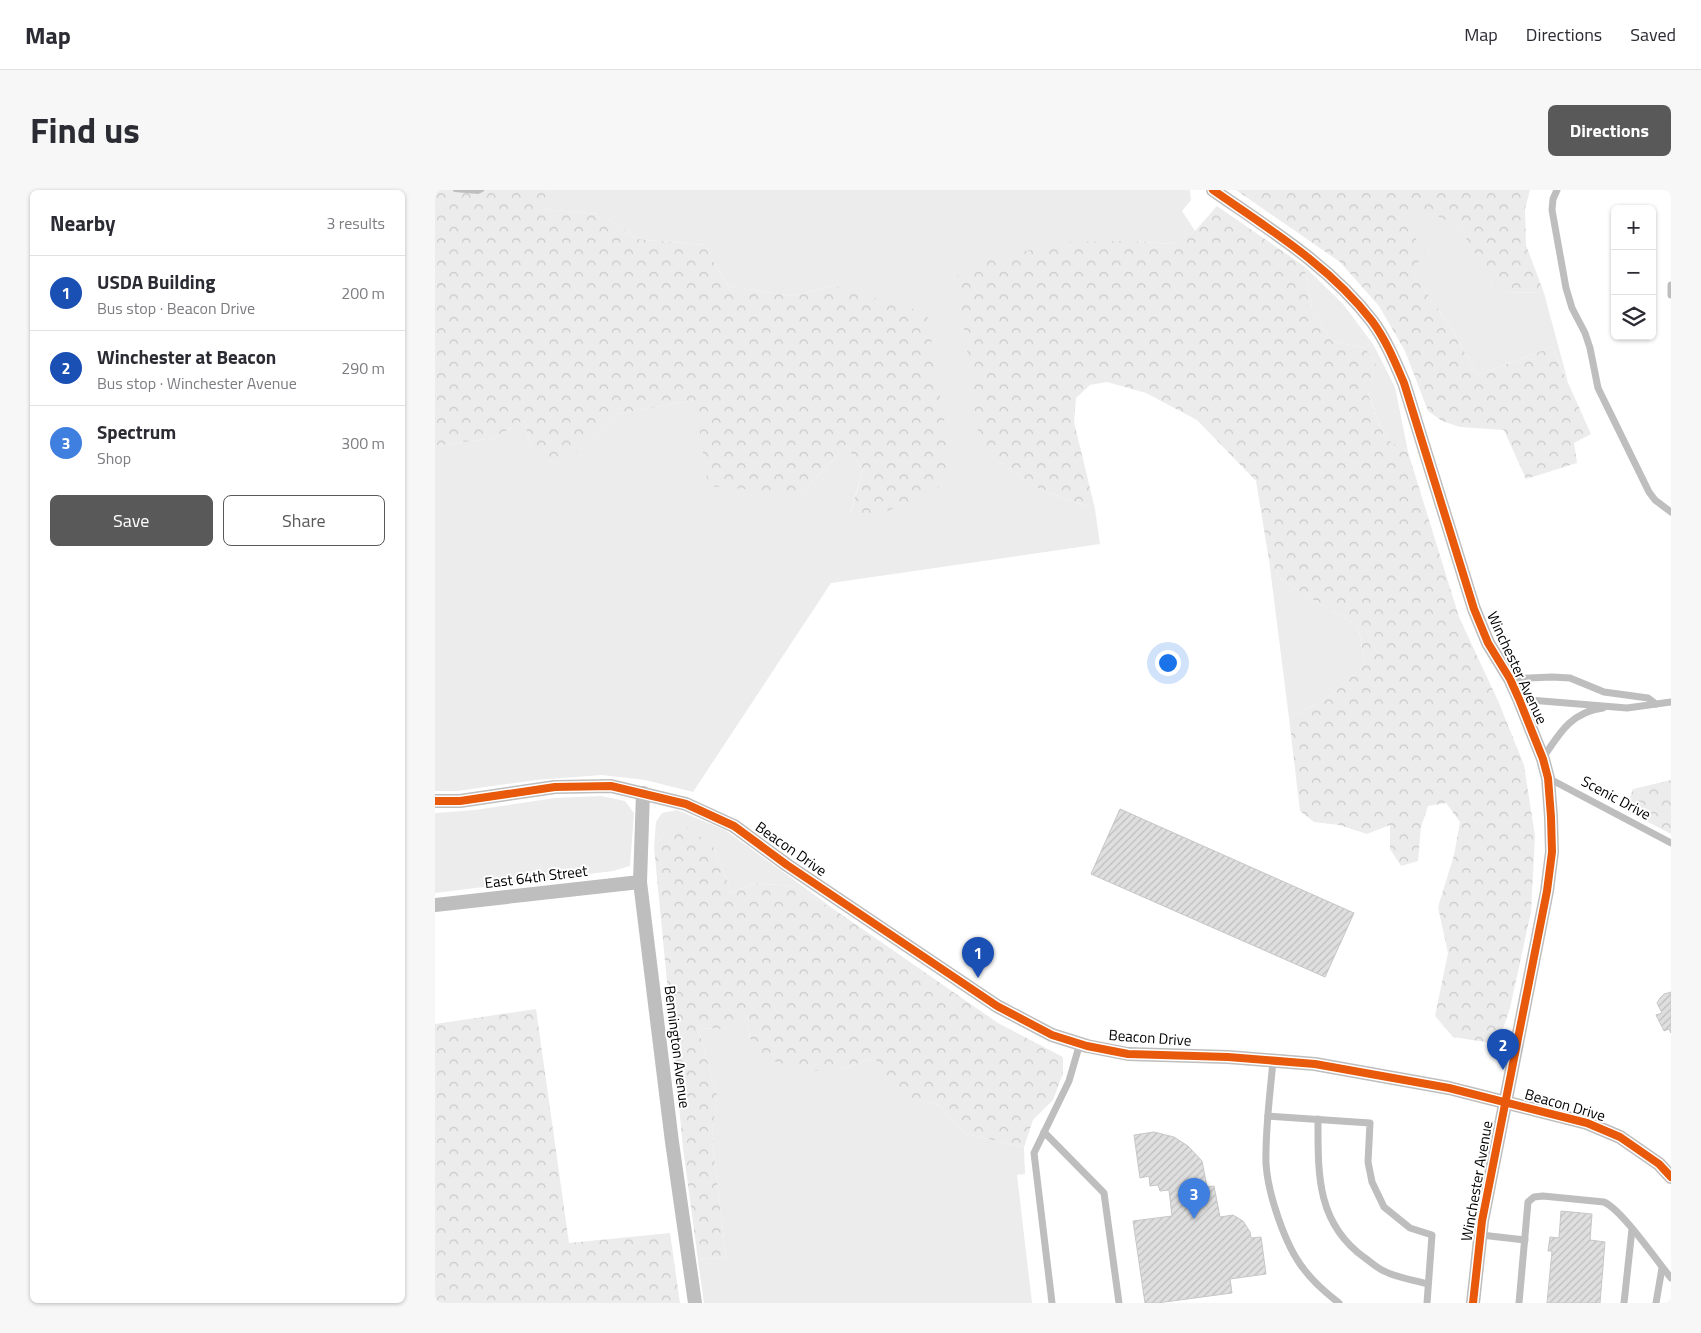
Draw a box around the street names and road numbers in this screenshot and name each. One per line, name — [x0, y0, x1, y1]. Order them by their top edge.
street label: Winchester Avenue — [1481, 608, 1554, 728]
street label: Scenic Drive — [1577, 770, 1655, 826]
street label: Beacon Drive — [751, 815, 832, 882]
street label: East 64th Street — [483, 859, 589, 894]
street label: Bennington Avenue — [659, 984, 696, 1110]
street label: Beacon Drive — [1108, 1023, 1192, 1052]
street label: Beacon Drive — [1522, 1082, 1608, 1127]
street label: Winchester Avenue — [1455, 1119, 1498, 1243]

